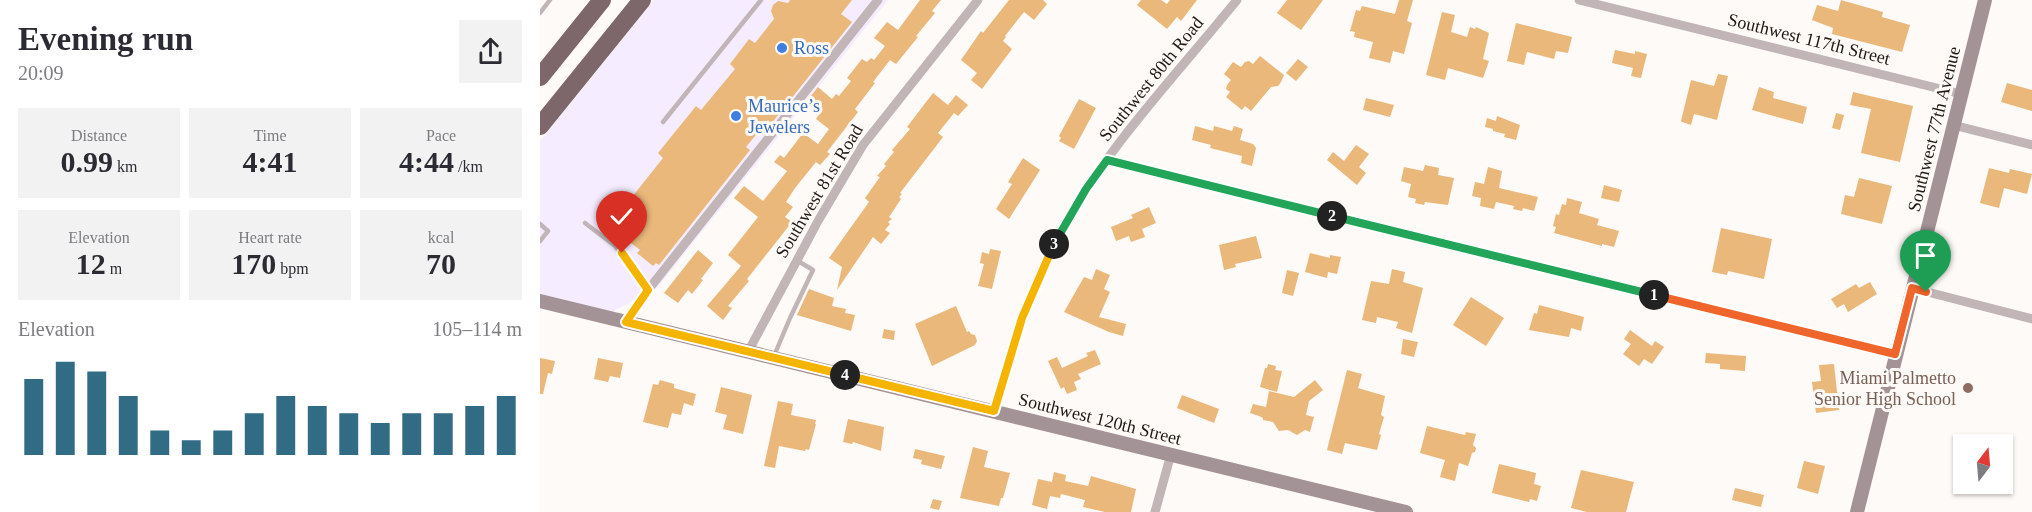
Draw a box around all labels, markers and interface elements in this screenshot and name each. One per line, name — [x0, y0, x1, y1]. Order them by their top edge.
street label: Southwest 117th Street — [1726, 9, 1892, 69]
street label: Southwest 80th Road — [1095, 13, 1207, 145]
button: share — [459, 20, 522, 83]
text: Evening run — [18, 21, 193, 57]
place label: Ross — [794, 38, 829, 58]
marker: Ross — [775, 41, 789, 55]
street label: Southwest 77th Avenue — [1904, 44, 1964, 214]
text: 20:09 — [18, 62, 64, 84]
place label: Maurice’s Jewelers — [748, 96, 820, 137]
marker: Maurice’s Jewelers — [729, 109, 743, 123]
street label: Southwest 81st Road — [771, 121, 867, 261]
text: Distance — [71, 127, 127, 144]
text: Time — [253, 127, 287, 144]
text: Pace — [426, 127, 456, 144]
text: 0.99 — [61, 145, 113, 178]
text: 4:41 — [243, 145, 298, 178]
text: 4:44 — [399, 145, 454, 178]
text: km — [113, 158, 137, 175]
text: /km — [454, 158, 483, 175]
pin — [596, 191, 647, 253]
icon: check — [605, 200, 638, 233]
pin: 2 — [1317, 201, 1347, 231]
text: 2 — [1328, 207, 1336, 224]
text: Elevation — [68, 229, 130, 246]
text: Heart rate — [238, 229, 302, 246]
text: kcal — [428, 229, 454, 246]
pin: 3 — [1039, 229, 1069, 259]
pin — [1900, 230, 1951, 292]
text: 3 — [1050, 235, 1058, 252]
icon: arrive — [1909, 239, 1942, 272]
text: 12 — [76, 247, 106, 280]
text: 170 — [231, 247, 276, 280]
text: 70 — [426, 247, 456, 280]
text: m — [106, 260, 122, 277]
text: bpm — [276, 260, 309, 277]
pin: 1 — [1639, 280, 1669, 310]
text: 1 — [1650, 286, 1658, 303]
text: Elevation — [18, 318, 95, 340]
text: 105–114 m — [432, 318, 522, 340]
pin: 4 — [830, 360, 860, 390]
text: 4 — [841, 366, 849, 383]
place label: Miami Palmetto Senior High School — [1814, 368, 1956, 409]
marker: Miami Palmetto Senior High School — [1961, 381, 1975, 395]
street label: Southwest 120th Street — [1017, 389, 1183, 449]
north arrow — [1953, 434, 2013, 494]
map controls — [1953, 434, 2013, 494]

